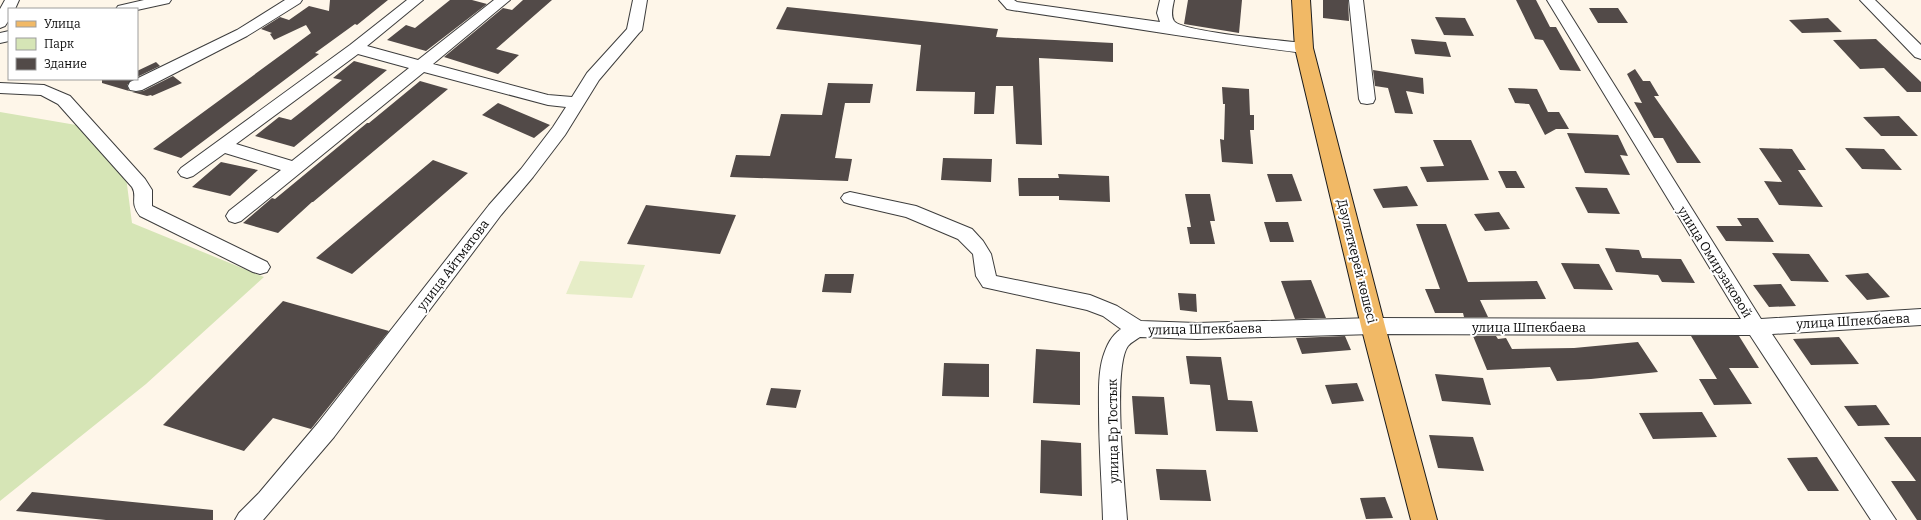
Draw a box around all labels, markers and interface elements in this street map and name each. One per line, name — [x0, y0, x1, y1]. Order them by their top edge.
legend — [8, 8, 138, 80]
text: Улица — [44, 17, 81, 31]
text: Парк — [44, 37, 74, 51]
text: Здание — [44, 57, 87, 71]
street label: Дәулеткерей көшесі — [1334, 197, 1380, 325]
street label: улица Омирзаковой — [1674, 203, 1756, 321]
street label: улица Айтматова — [413, 217, 492, 314]
street label: улица Шпекбаева — [1795, 311, 1910, 332]
street label: улица Шпекбаева — [1471, 320, 1586, 335]
street label: улица Шпекбаева — [1147, 321, 1262, 338]
street label: улица Ер Тостык — [1105, 378, 1121, 484]

